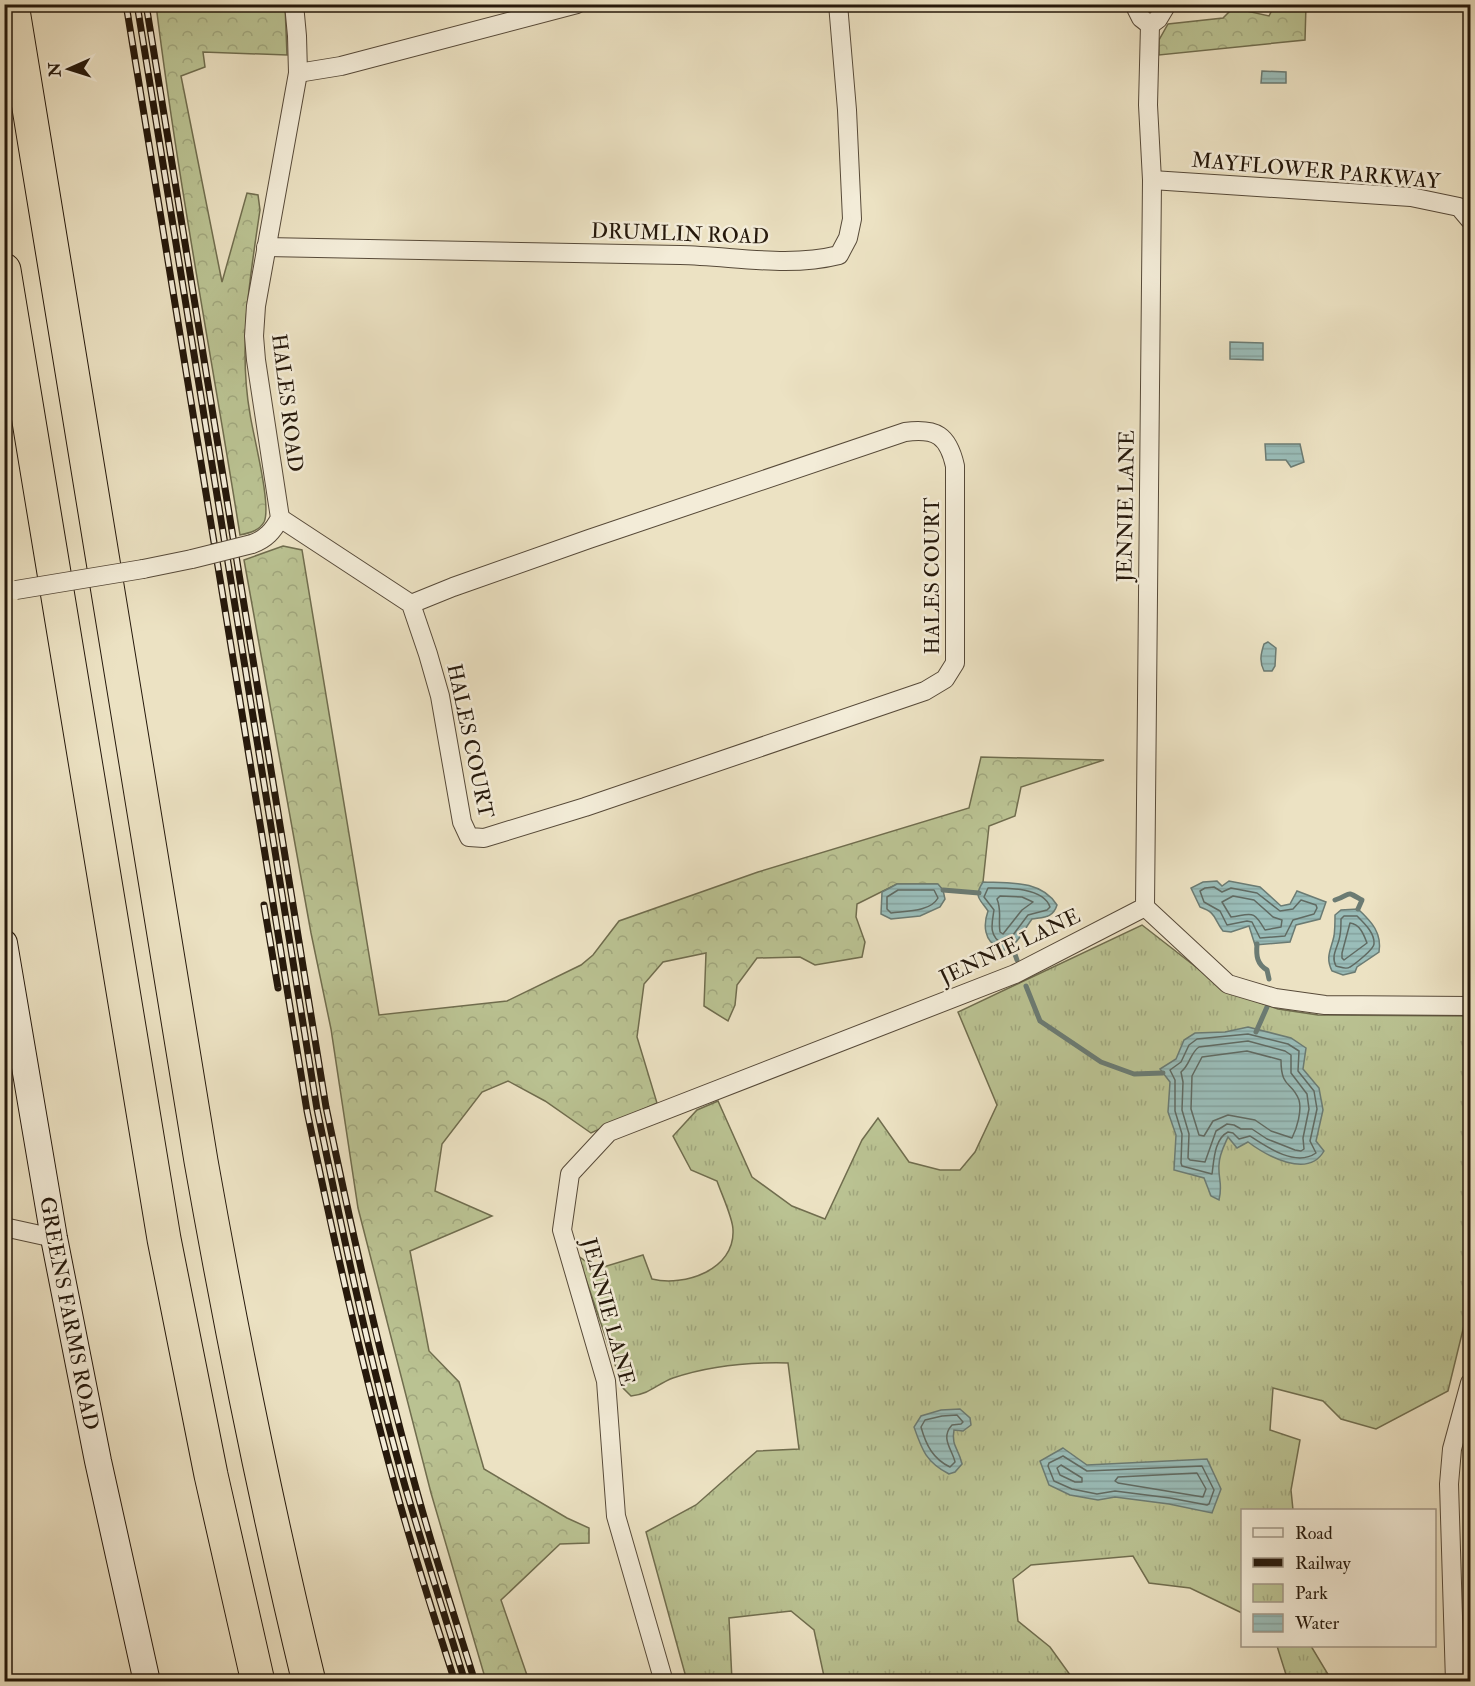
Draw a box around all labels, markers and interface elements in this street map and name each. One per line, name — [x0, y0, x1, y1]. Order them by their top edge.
north arrow — [39, 39, 99, 99]
text: N — [45, 61, 65, 78]
street label: MAYFLOWER PARKWAY — [1190, 147, 1442, 195]
street label: DRUMLIN ROAD — [591, 217, 769, 251]
street label: HALES ROAD — [265, 332, 309, 474]
street label: JENNIE LANE — [1111, 430, 1141, 583]
street label: HALES COURT — [919, 497, 946, 655]
street label: HALES COURT — [440, 661, 500, 821]
street label: JENNIE LANE — [934, 903, 1085, 992]
street label: GREENS FARMS ROAD — [34, 1195, 105, 1432]
street label: JENNIE LANE — [575, 1234, 641, 1389]
legend — [1241, 1509, 1436, 1647]
text: Road — [1295, 1522, 1333, 1545]
text: Railway — [1295, 1552, 1352, 1575]
text: Park — [1295, 1582, 1328, 1605]
text: Water — [1294, 1612, 1339, 1635]

